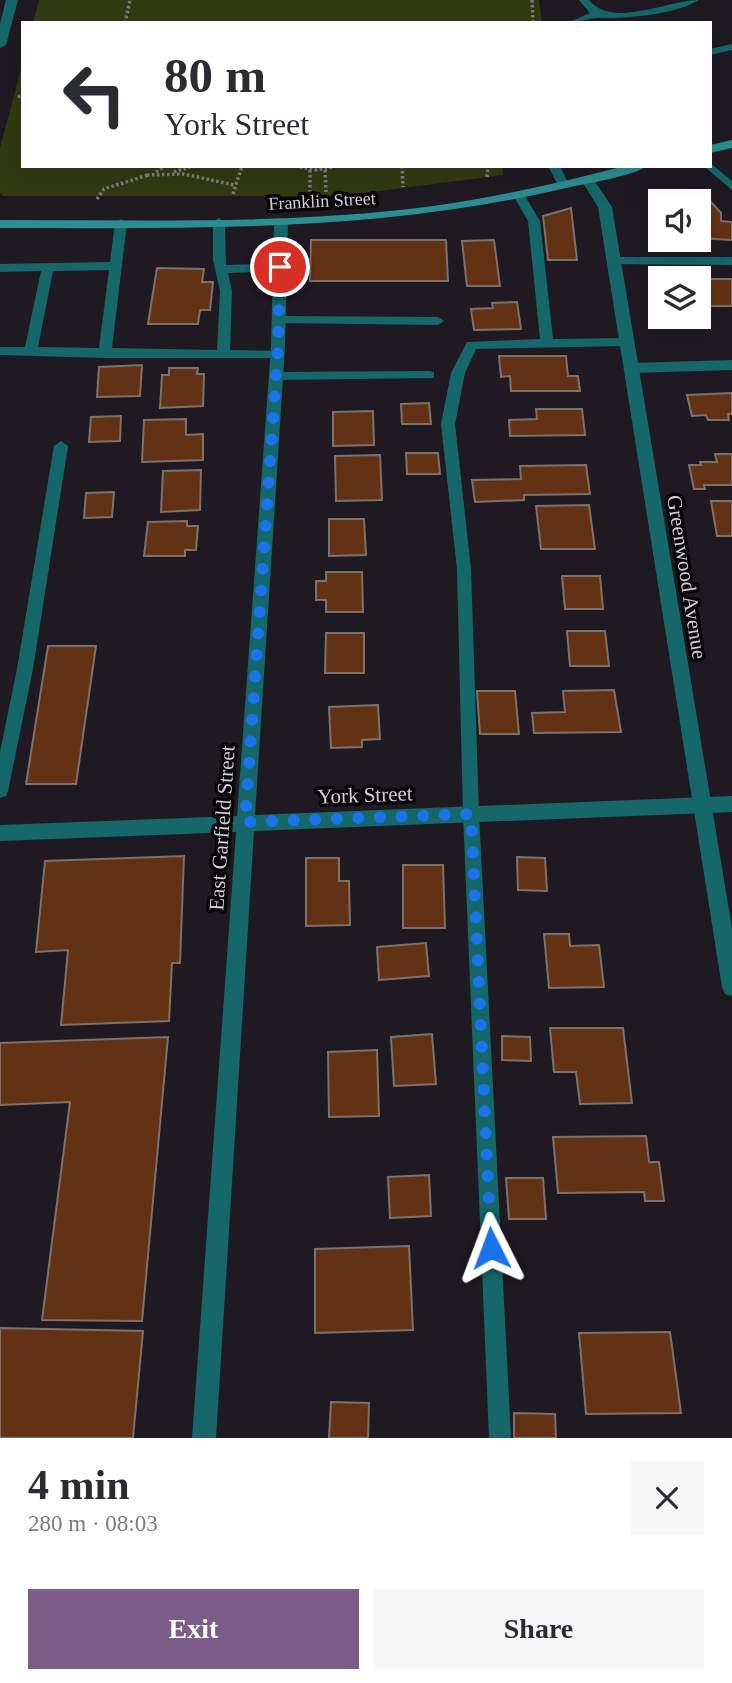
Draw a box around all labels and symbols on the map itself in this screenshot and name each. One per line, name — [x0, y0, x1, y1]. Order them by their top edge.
street label: Franklin Street — [268, 188, 376, 214]
pin — [250, 237, 310, 297]
street label: Greenwood Avenue — [662, 493, 712, 661]
street label: East Garfield Street — [204, 744, 240, 911]
street label: York Street — [317, 781, 413, 809]
position arrow — [454, 1211, 528, 1285]

